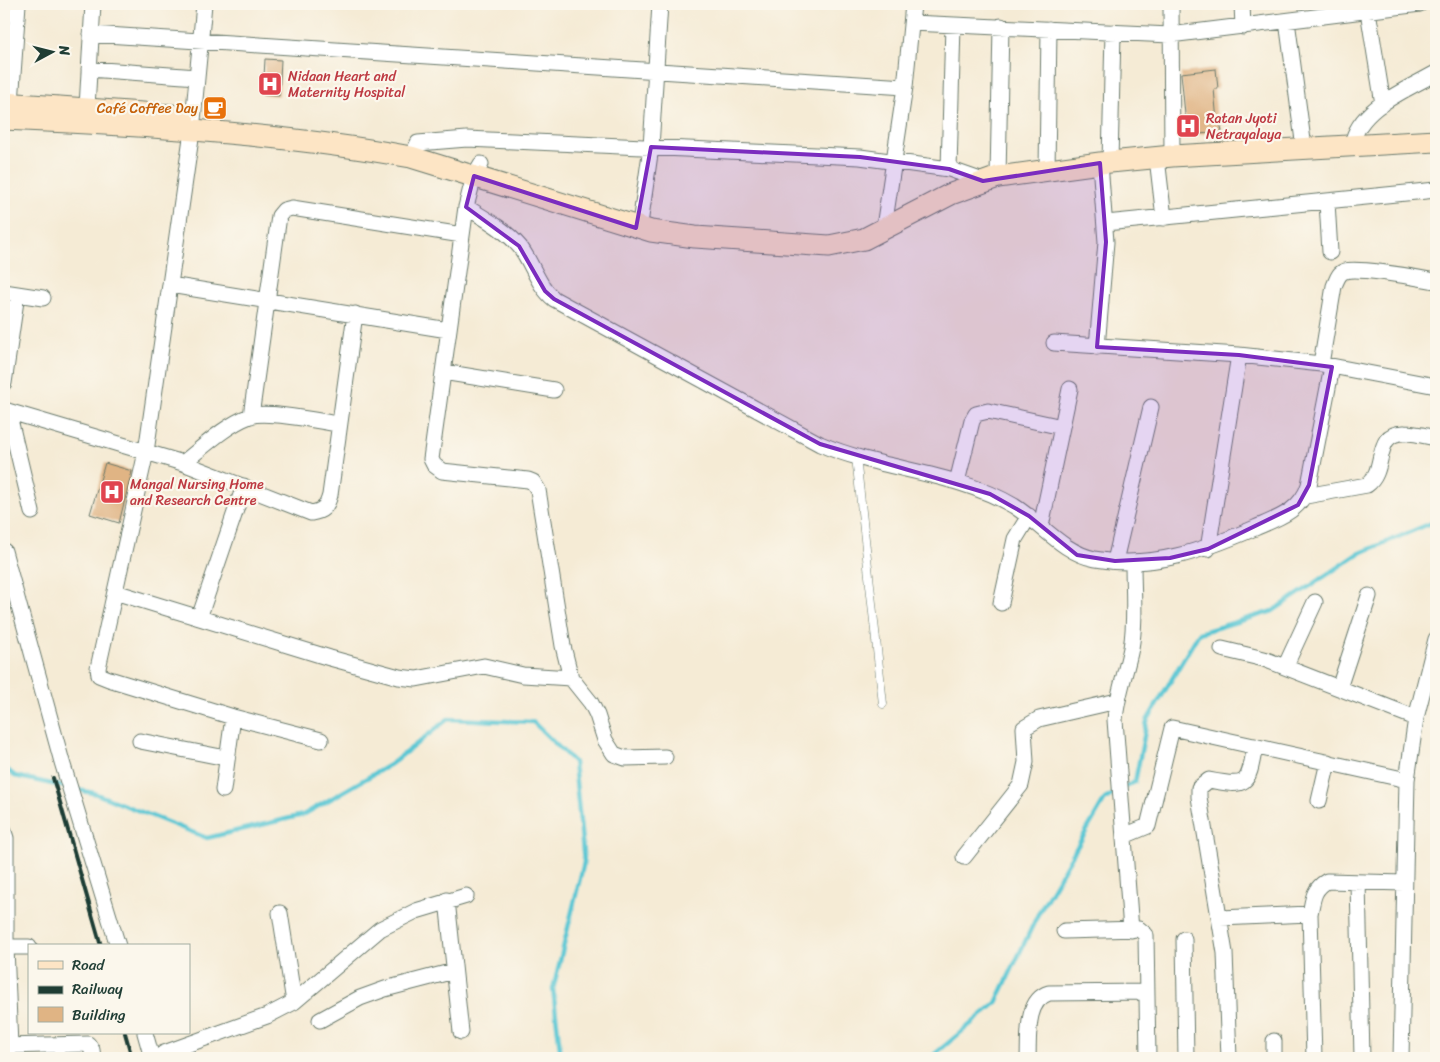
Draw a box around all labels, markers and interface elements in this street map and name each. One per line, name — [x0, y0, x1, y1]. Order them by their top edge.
north arrow — [28, 28, 78, 78]
text: N — [51, 43, 77, 57]
place label: Nidaan Heart and Maternity Hospital — [288, 64, 406, 105]
hospital icon: Nidaan Heart and Maternity Hospital — [257, 71, 283, 97]
cafe icon: Café Coffee Day — [202, 95, 228, 121]
place label: Café Coffee Day — [97, 96, 199, 121]
place label: Ratan Jyoti Netrayalaya — [1206, 106, 1282, 147]
hospital icon: Ratan Jyoti Netrayalaya — [1175, 113, 1201, 139]
place label: Mangal Nursing Home and Research Centre — [130, 472, 264, 513]
hospital icon: Mangal Nursing Home and Research Centre — [99, 479, 125, 505]
legend — [28, 944, 190, 1034]
text: Road — [72, 952, 105, 978]
text: Railway — [72, 976, 123, 1002]
text: Building — [72, 1002, 126, 1028]

